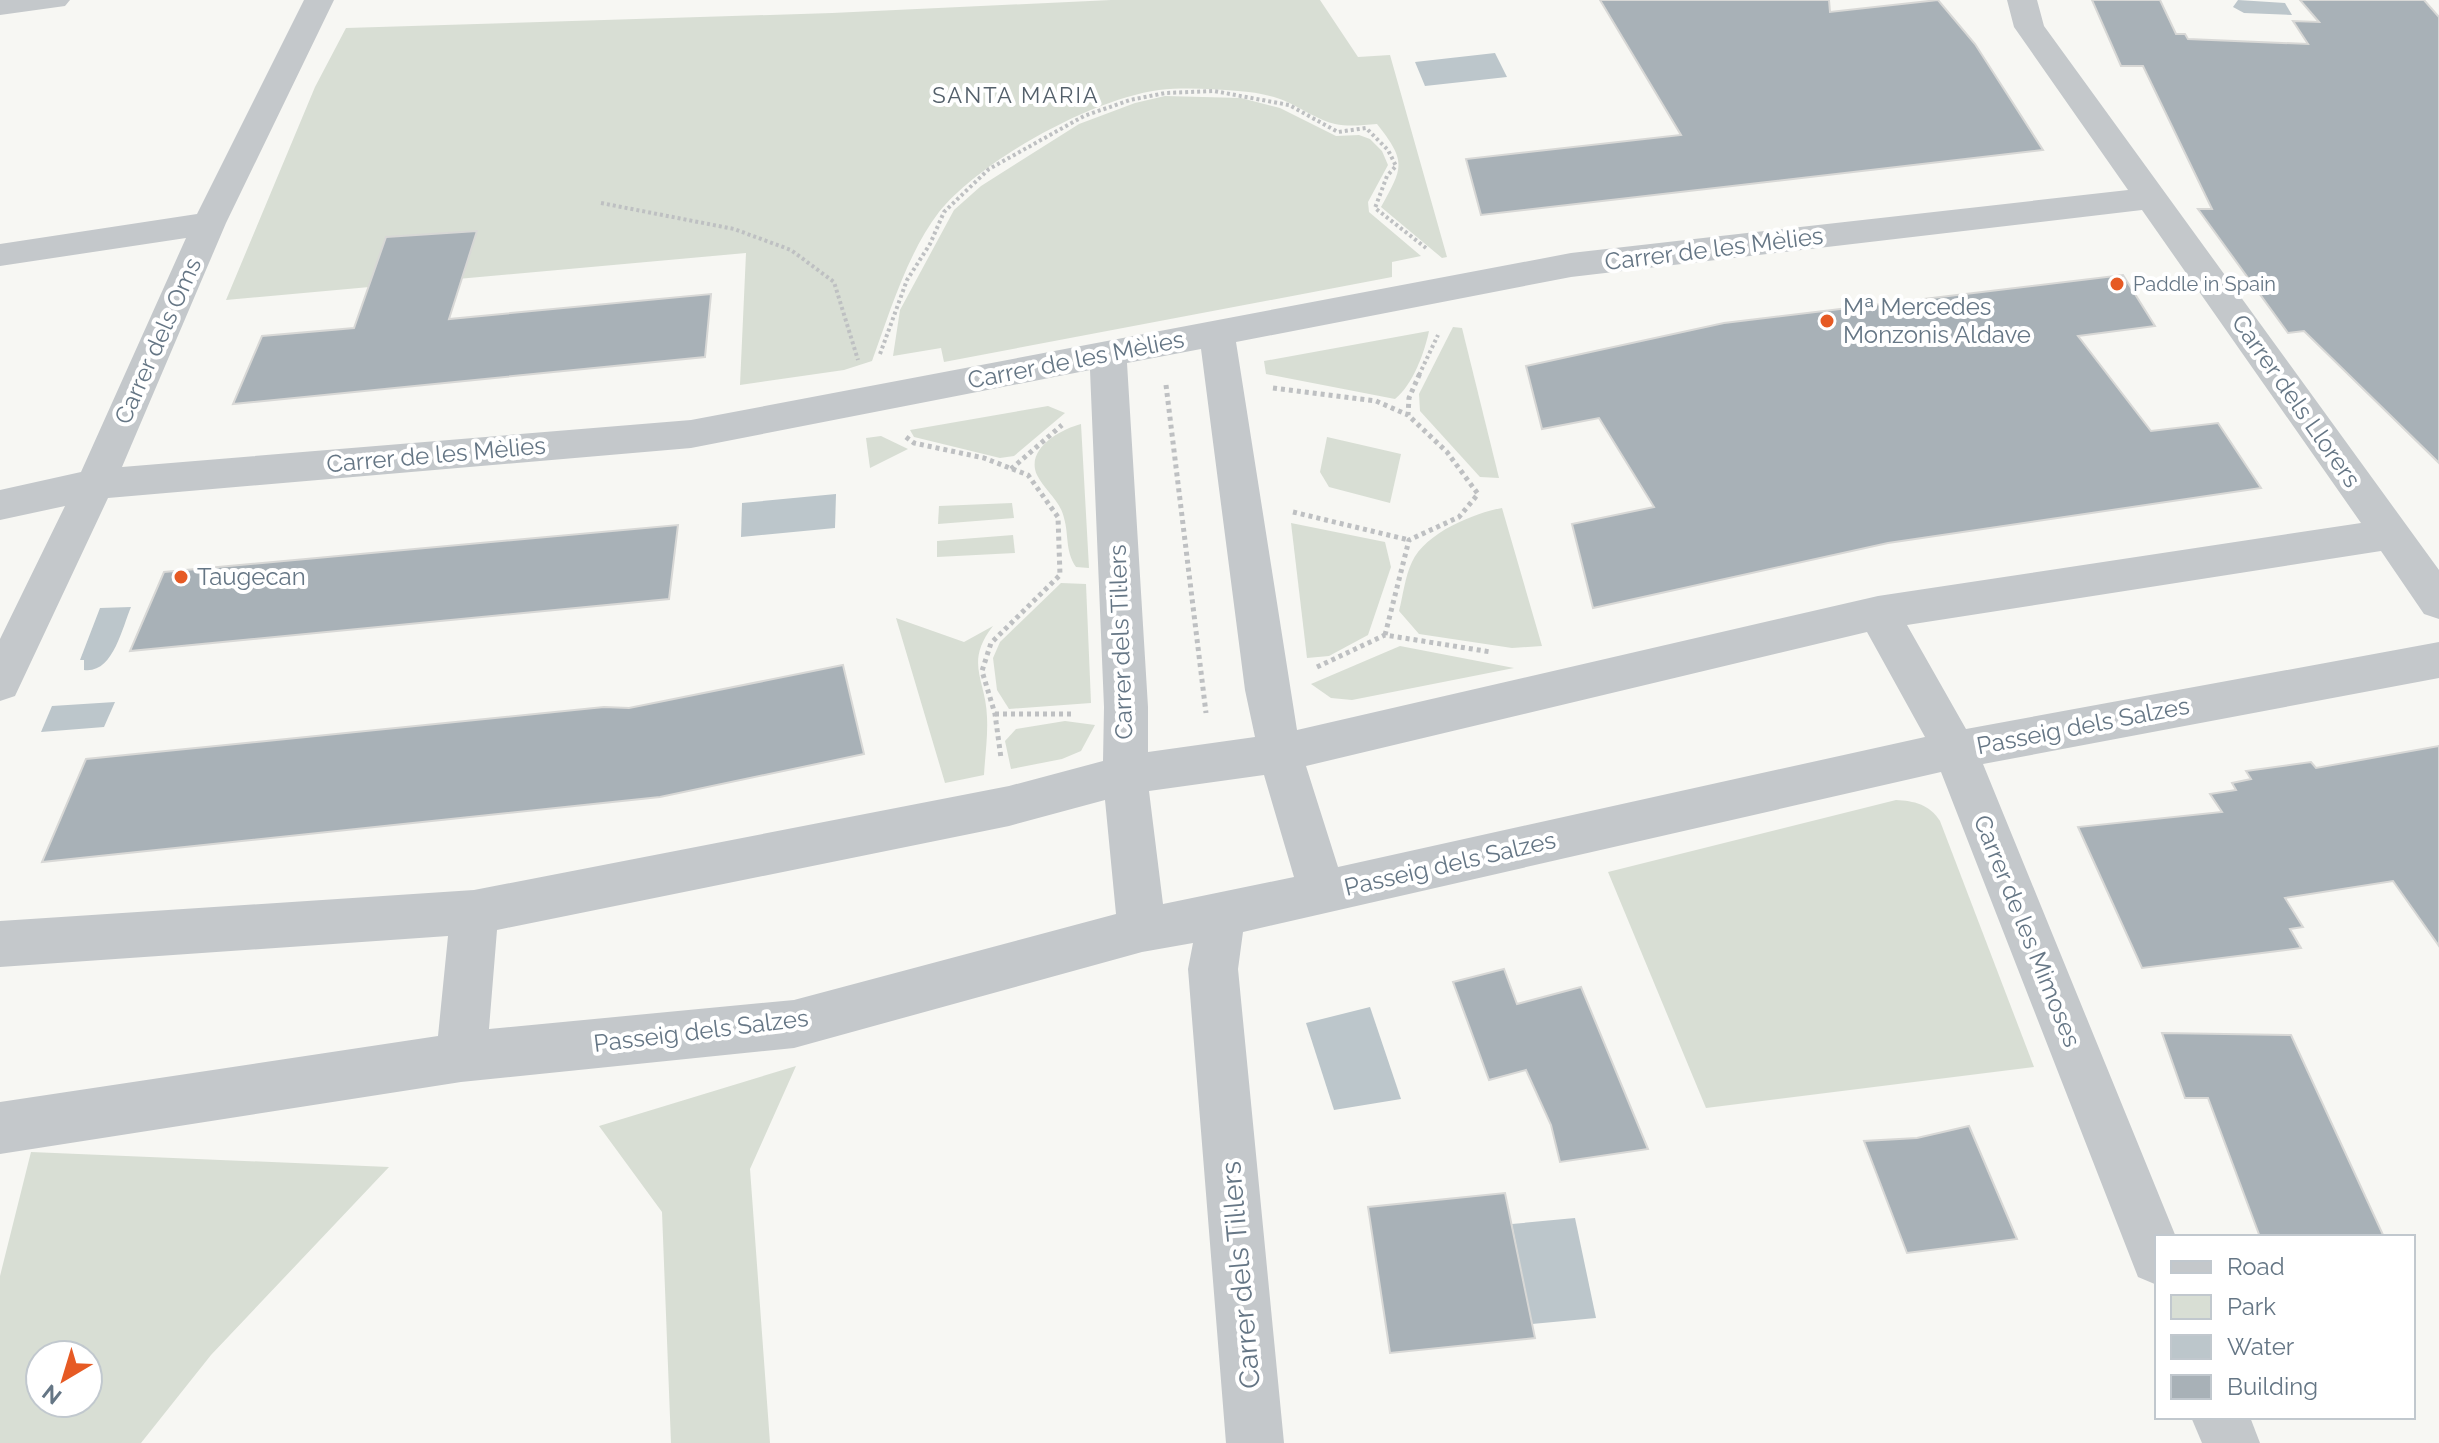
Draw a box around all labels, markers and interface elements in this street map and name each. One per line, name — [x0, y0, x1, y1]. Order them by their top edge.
district label: SANTA MARIA — [932, 82, 1100, 108]
street label: Carrer de les Mèlies — [1603, 221, 1825, 276]
street label: Carrer dels Oms — [108, 253, 207, 428]
place label: Paddle in Spain — [2133, 272, 2276, 296]
marker: Paddle in Spain — [2108, 275, 2126, 293]
place label: Mª Mercedes Monzonis Aldave — [1843, 292, 2031, 349]
street label: Carrer dels Llorers — [2226, 309, 2367, 493]
marker: Mª Mercedes Monzonis Aldave — [1818, 312, 1836, 330]
street label: Carrer de les Mèlies — [965, 324, 1187, 395]
street label: Carrer de les Mèlies — [325, 430, 547, 479]
street label: Carrer dels Til·lers — [1103, 544, 1138, 740]
place label: Taugecan — [197, 562, 306, 591]
marker: Taugecan — [172, 568, 190, 586]
street label: Passeig dels Salzes — [1974, 691, 2192, 760]
street label: Carrer de les Mimoses — [1968, 811, 2087, 1051]
street label: Passeig dels Salzes — [1341, 825, 1558, 902]
street label: Passeig dels Salzes — [592, 1003, 810, 1058]
street label: Carrer dels Til·lers — [1214, 1160, 1267, 1390]
legend — [2155, 1235, 2415, 1419]
text: Road — [2227, 1252, 2285, 1281]
text: Park — [2227, 1292, 2276, 1321]
text: Water — [2227, 1332, 2295, 1361]
north arrow — [24, 1339, 104, 1419]
text: Building — [2227, 1372, 2318, 1401]
text: N — [37, 1379, 66, 1410]

